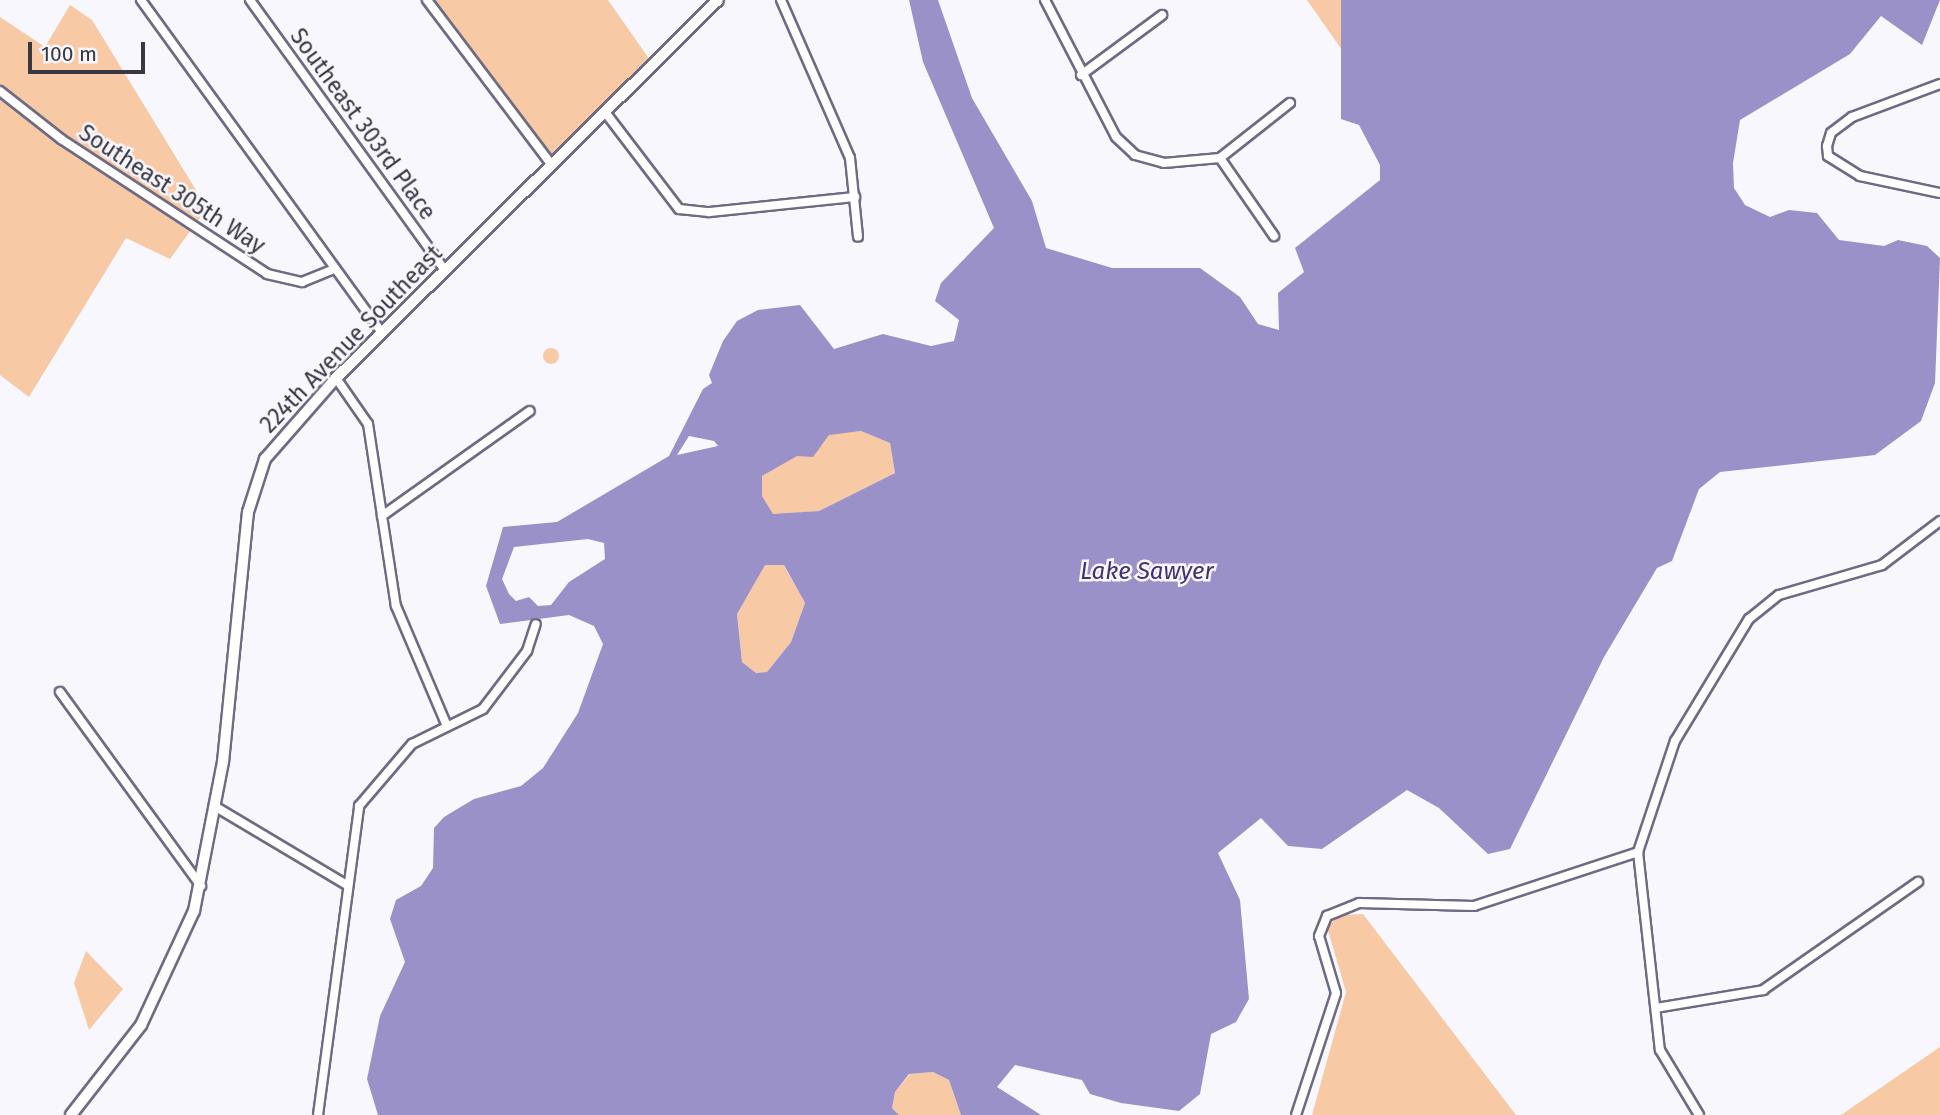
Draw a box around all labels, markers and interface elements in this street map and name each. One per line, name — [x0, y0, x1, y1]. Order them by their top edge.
street label: Southeast 303rd Place — [284, 23, 442, 225]
scale bar — [32, 28, 149, 72]
text: 100 m — [41, 41, 97, 67]
street label: Southeast 305th Way — [74, 119, 270, 259]
street label: 224th Avenue Southeast — [254, 240, 448, 438]
water label: Lake Sawyer — [1080, 558, 1214, 586]

